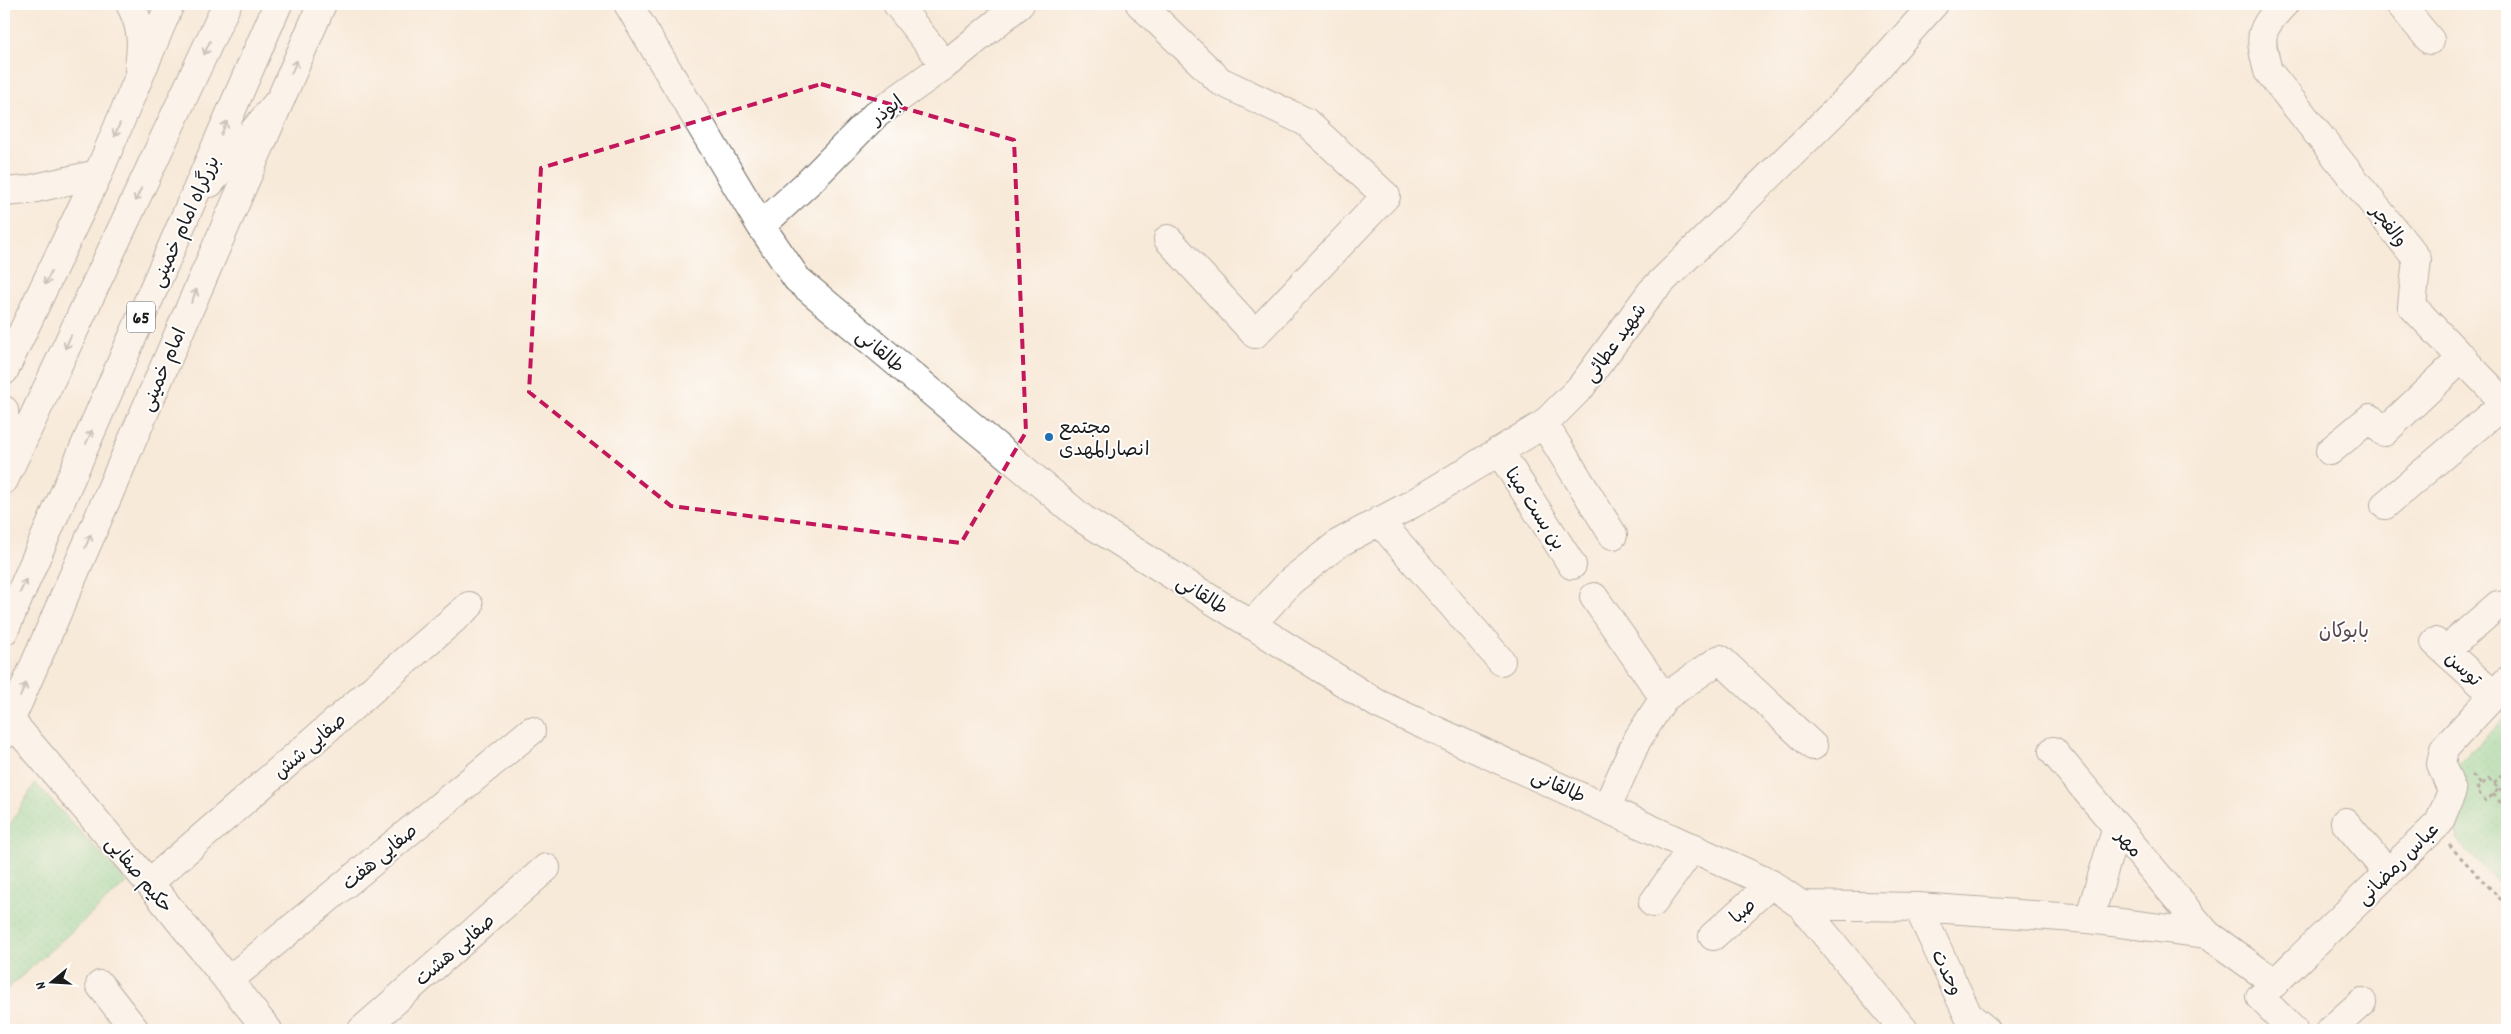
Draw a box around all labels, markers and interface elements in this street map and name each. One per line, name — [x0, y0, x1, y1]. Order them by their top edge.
one-way arrow — [202, 40, 211, 55]
one-way arrow — [290, 60, 300, 75]
street label: ابوذر — [864, 90, 910, 134]
one-way arrow — [220, 121, 230, 136]
one-way arrow — [111, 122, 121, 137]
street label: بزرگراه امام خمینی — [146, 152, 228, 293]
one-way arrow — [133, 187, 142, 202]
street label: والفجر — [2361, 199, 2412, 254]
one-way arrow — [43, 270, 53, 285]
one-way arrow — [190, 289, 200, 304]
street label: شهید عطائی — [1579, 299, 1655, 389]
road number: 65 — [127, 302, 155, 332]
street label: امام خمینی — [135, 324, 195, 416]
street label: طالقانی — [848, 324, 909, 381]
one-way arrow — [63, 334, 73, 349]
place label: مجتمع انصارالمهدی — [1059, 416, 1149, 465]
one-way arrow — [84, 430, 94, 445]
marker: مجتمع انصارالمهدی — [1043, 431, 1055, 443]
street label: بن بست مینا — [1496, 463, 1570, 557]
one-way arrow — [83, 534, 93, 549]
street label: طالقانی — [1170, 571, 1232, 623]
one-way arrow — [19, 579, 29, 594]
district label: بابوکان — [2319, 619, 2369, 647]
street label: توسن — [2437, 647, 2486, 695]
one-way arrow — [18, 683, 28, 698]
street label: صفایی شش — [269, 708, 354, 787]
street label: طالقانی — [1526, 764, 1589, 812]
street label: عباس رمضانی — [2352, 818, 2447, 913]
street label: صفایی هفت — [338, 819, 425, 898]
street label: مهر — [2106, 824, 2147, 865]
street label: حکیم صفایی — [97, 832, 177, 920]
street label: صبا — [1725, 893, 1763, 932]
street label: صفایی هشت — [410, 909, 502, 994]
street label: وحدت — [1922, 946, 1967, 1001]
north arrow — [28, 956, 78, 1006]
text: N — [31, 979, 52, 992]

